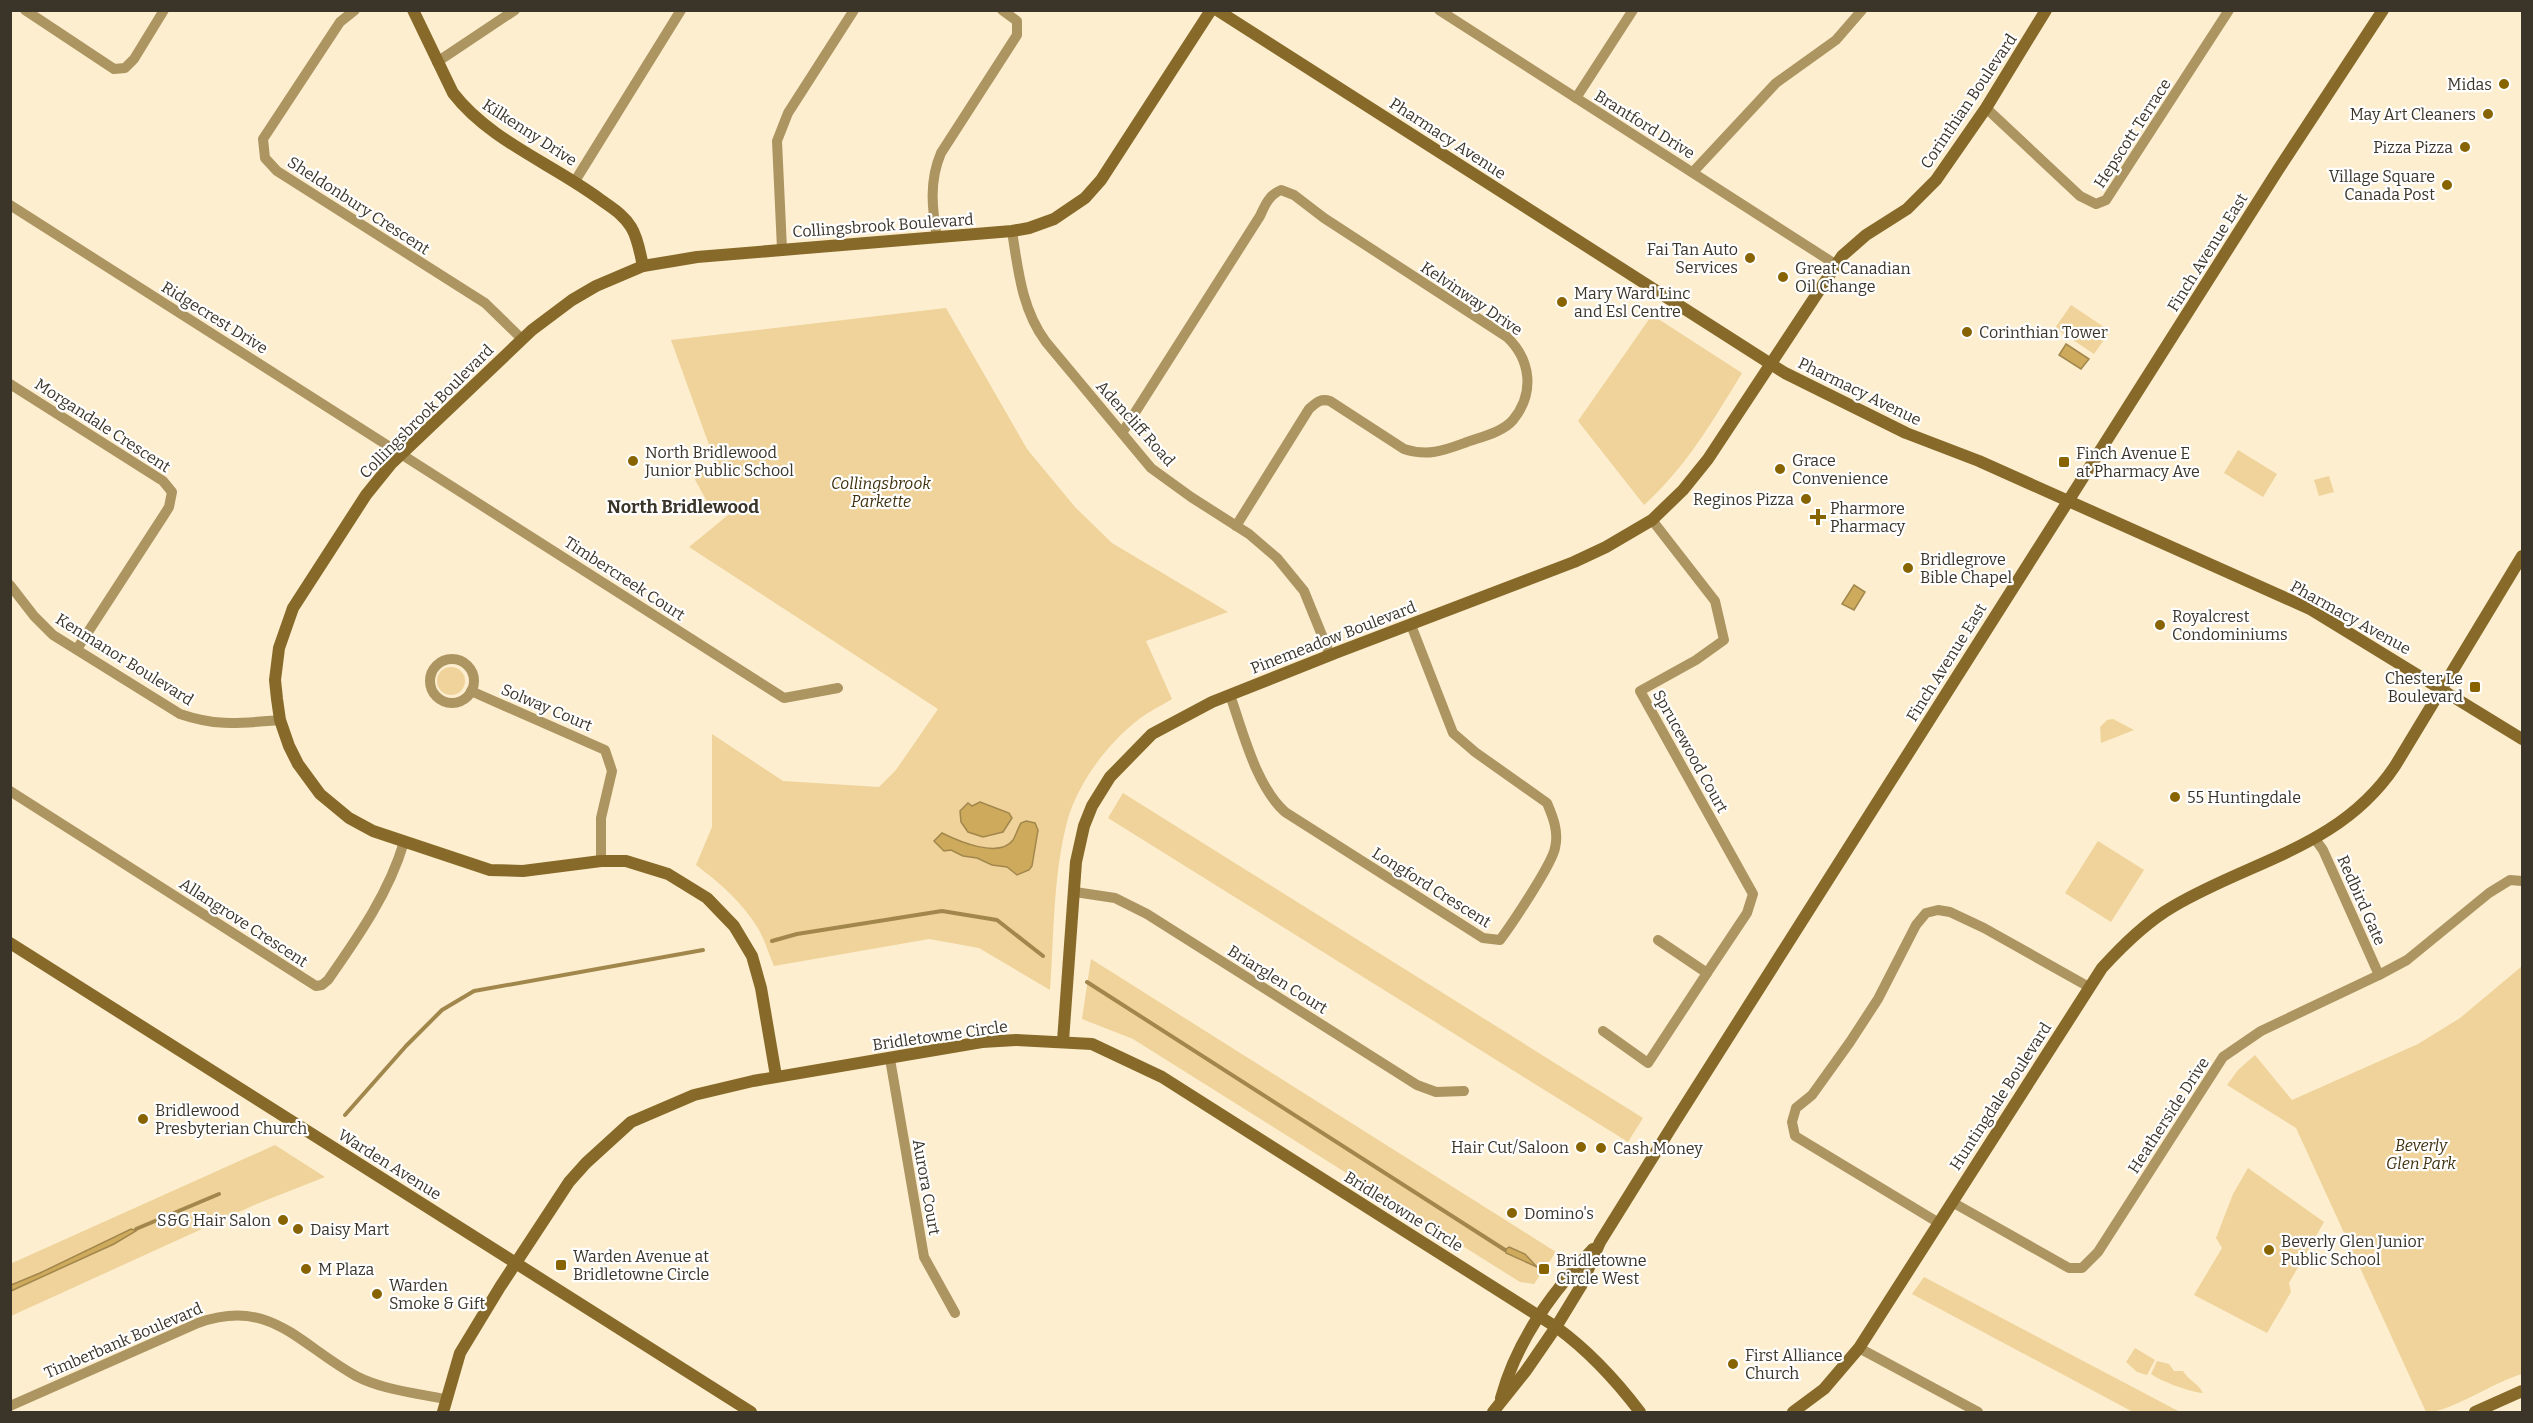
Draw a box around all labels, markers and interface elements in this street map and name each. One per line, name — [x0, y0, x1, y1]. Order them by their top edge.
street label: Corinthian Boulevard — [1916, 30, 2021, 172]
street label: Hepscott Terrace — [2090, 75, 2175, 191]
place label: Midas — [2447, 75, 2492, 94]
marker: Midas — [2497, 77, 2511, 91]
street label: Brantford Drive — [1591, 86, 1698, 163]
street label: Pharmacy Avenue — [1386, 94, 1509, 183]
street label: Kilkenny Drive — [479, 95, 580, 170]
place label: May Art Cleaners — [2350, 105, 2476, 124]
marker: May Art Cleaners — [2481, 107, 2495, 121]
place label: Pizza Pizza — [2373, 138, 2453, 157]
marker: Pizza Pizza — [2458, 140, 2472, 154]
street label: Sheldonbury Crescent — [284, 152, 433, 259]
place label: Village Square Canada Post — [2329, 167, 2435, 204]
marker: Village Square Canada Post — [2440, 178, 2454, 192]
street label: Finch Avenue East — [2163, 189, 2252, 315]
street label: Collingsbrook Boulevard — [792, 210, 975, 241]
place label: Fai Tan Auto Services — [1647, 240, 1738, 277]
marker: Fai Tan Auto Services — [1743, 251, 1757, 265]
street label: Kelvinway Drive — [1417, 257, 1526, 339]
place label: Great Canadian Oil Change — [1795, 259, 1911, 296]
marker: Great Canadian Oil Change — [1776, 270, 1790, 284]
street label: Ridgecrest Drive — [158, 277, 271, 358]
place label: Mary Ward Linc and Esl Centre — [1574, 284, 1691, 321]
marker: Mary Ward Linc and Esl Centre — [1555, 295, 1569, 309]
place label: Corinthian Tower — [1979, 323, 2108, 342]
marker: Corinthian Tower — [1960, 325, 1974, 339]
street label: Collingsbrook Boulevard — [355, 340, 498, 482]
street label: Pharmacy Avenue — [1795, 353, 1925, 430]
street label: Morgandale Crescent — [31, 375, 174, 476]
street label: Adencliff Road — [1092, 377, 1179, 470]
place label: North Bridlewood Junior Public School — [644, 443, 794, 480]
place label: Finch Avenue E at Pharmacy Ave — [2076, 444, 2200, 481]
place label: Grace Convenience — [1792, 451, 1888, 488]
marker: North Bridlewood Junior Public School — [626, 454, 640, 468]
marker: Finch Avenue E at Pharmacy Ave — [2057, 455, 2071, 469]
marker: Grace Convenience — [1773, 462, 1787, 476]
park label: Collingsbrook Parkette — [831, 474, 931, 511]
place label: Reginos Pizza — [1693, 490, 1794, 509]
marker: Reginos Pizza — [1799, 492, 1813, 506]
district label: North Bridlewood — [607, 496, 759, 518]
place label: Pharmore Pharmacy — [1830, 499, 1906, 536]
marker: Pharmore Pharmacy — [1811, 510, 1825, 524]
street label: Timbercreek Court — [561, 532, 689, 625]
place label: Bridlegrove Bible Chapel — [1920, 550, 2012, 587]
marker: Bridlegrove Bible Chapel — [1901, 561, 1915, 575]
street label: Pharmacy Avenue — [2287, 576, 2414, 658]
street label: Pinemeadow Boulevard — [1248, 597, 1419, 678]
street label: Finch Avenue East — [1902, 599, 1991, 725]
place label: Royalcrest Condominiums — [2172, 607, 2288, 644]
street label: Kenmanor Boulevard — [52, 609, 197, 710]
marker: Royalcrest Condominiums — [2153, 618, 2167, 632]
place label: Chester Le Boulevard — [2385, 669, 2464, 706]
street label: Solway Court — [498, 680, 595, 735]
marker: Chester Le Boulevard — [2468, 680, 2482, 694]
street label: Sprucewood Court — [1649, 687, 1732, 816]
place label: 55 Huntingdale — [2187, 788, 2301, 807]
marker: 55 Huntingdale — [2168, 790, 2182, 804]
street label: Longford Crescent — [1369, 843, 1495, 932]
street label: Redbird Gate — [2333, 852, 2390, 948]
street label: Allangrove Crescent — [176, 874, 312, 971]
street label: Briarglen Court — [1224, 941, 1331, 1018]
street label: Bridletowne Circle — [871, 1017, 1009, 1054]
street label: Huntingdale Boulevard — [1946, 1018, 2056, 1174]
street label: Heatherside Drive — [2124, 1054, 2213, 1177]
place label: Bridlewood Presbyterian Church — [155, 1101, 307, 1138]
marker: Bridlewood Presbyterian Church — [136, 1112, 150, 1126]
street label: Warden Avenue — [335, 1125, 445, 1204]
park label: Beverly Glen Park — [2386, 1136, 2456, 1173]
street label: Aurora Court — [909, 1138, 944, 1237]
place label: Hair Cut/Saloon — [1451, 1138, 1569, 1157]
place label: Cash Money — [1613, 1139, 1703, 1158]
marker: Hair Cut/Saloon — [1574, 1140, 1588, 1154]
marker: Cash Money — [1594, 1141, 1608, 1155]
street label: Bridletowne Circle — [1341, 1167, 1467, 1256]
place label: Domino's — [1524, 1204, 1594, 1223]
marker: Domino's — [1505, 1206, 1519, 1220]
place label: S&G Hair Salon — [157, 1211, 271, 1230]
marker: S&G Hair Salon — [276, 1213, 290, 1227]
place label: Daisy Mart — [310, 1220, 389, 1239]
marker: Daisy Mart — [291, 1222, 305, 1236]
place label: Beverly Glen Junior Public School — [2281, 1232, 2424, 1269]
marker: Beverly Glen Junior Public School — [2262, 1243, 2276, 1257]
place label: Warden Avenue at Bridletowne Circle — [573, 1247, 709, 1284]
place label: Bridletowne Circle West — [1556, 1251, 1647, 1288]
marker: Warden Avenue at Bridletowne Circle — [554, 1258, 568, 1272]
place label: M Plaza — [318, 1260, 375, 1279]
marker: M Plaza — [299, 1262, 313, 1276]
marker: Bridletowne Circle West — [1537, 1262, 1551, 1276]
place label: Warden Smoke & Gift — [389, 1276, 486, 1313]
marker: Warden Smoke & Gift — [370, 1287, 384, 1301]
street label: Timberbank Boulevard — [41, 1298, 205, 1382]
place label: First Alliance Church — [1745, 1346, 1842, 1383]
marker: First Alliance Church — [1726, 1357, 1740, 1371]

